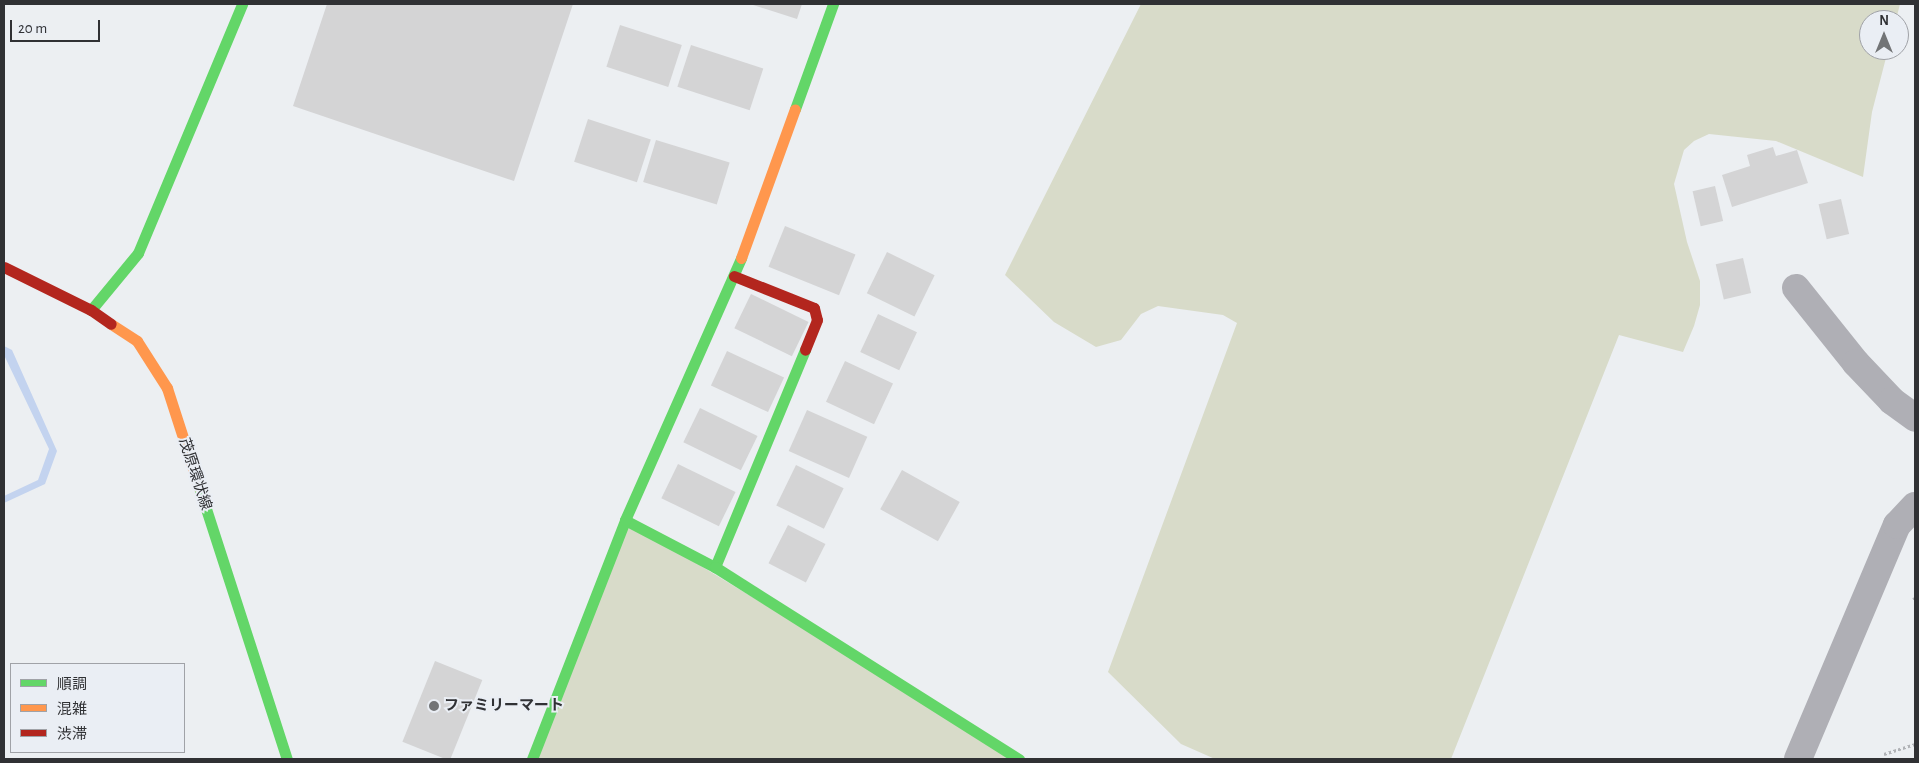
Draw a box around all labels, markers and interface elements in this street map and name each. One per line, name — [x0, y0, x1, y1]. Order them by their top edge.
scale bar — [12, 10, 102, 42]
north arrow — [1859, 10, 1909, 60]
text: N — [1879, 14, 1889, 28]
text: 20 m — [18, 21, 47, 36]
street label: 茂原環状線 — [175, 436, 215, 512]
legend — [10, 663, 185, 753]
text: 順調 — [57, 677, 87, 692]
place label: ファミリーマート — [444, 697, 564, 715]
marker: ファミリーマート — [428, 700, 440, 712]
text: 混雑 — [57, 702, 87, 717]
text: 渋滞 — [57, 727, 87, 742]

